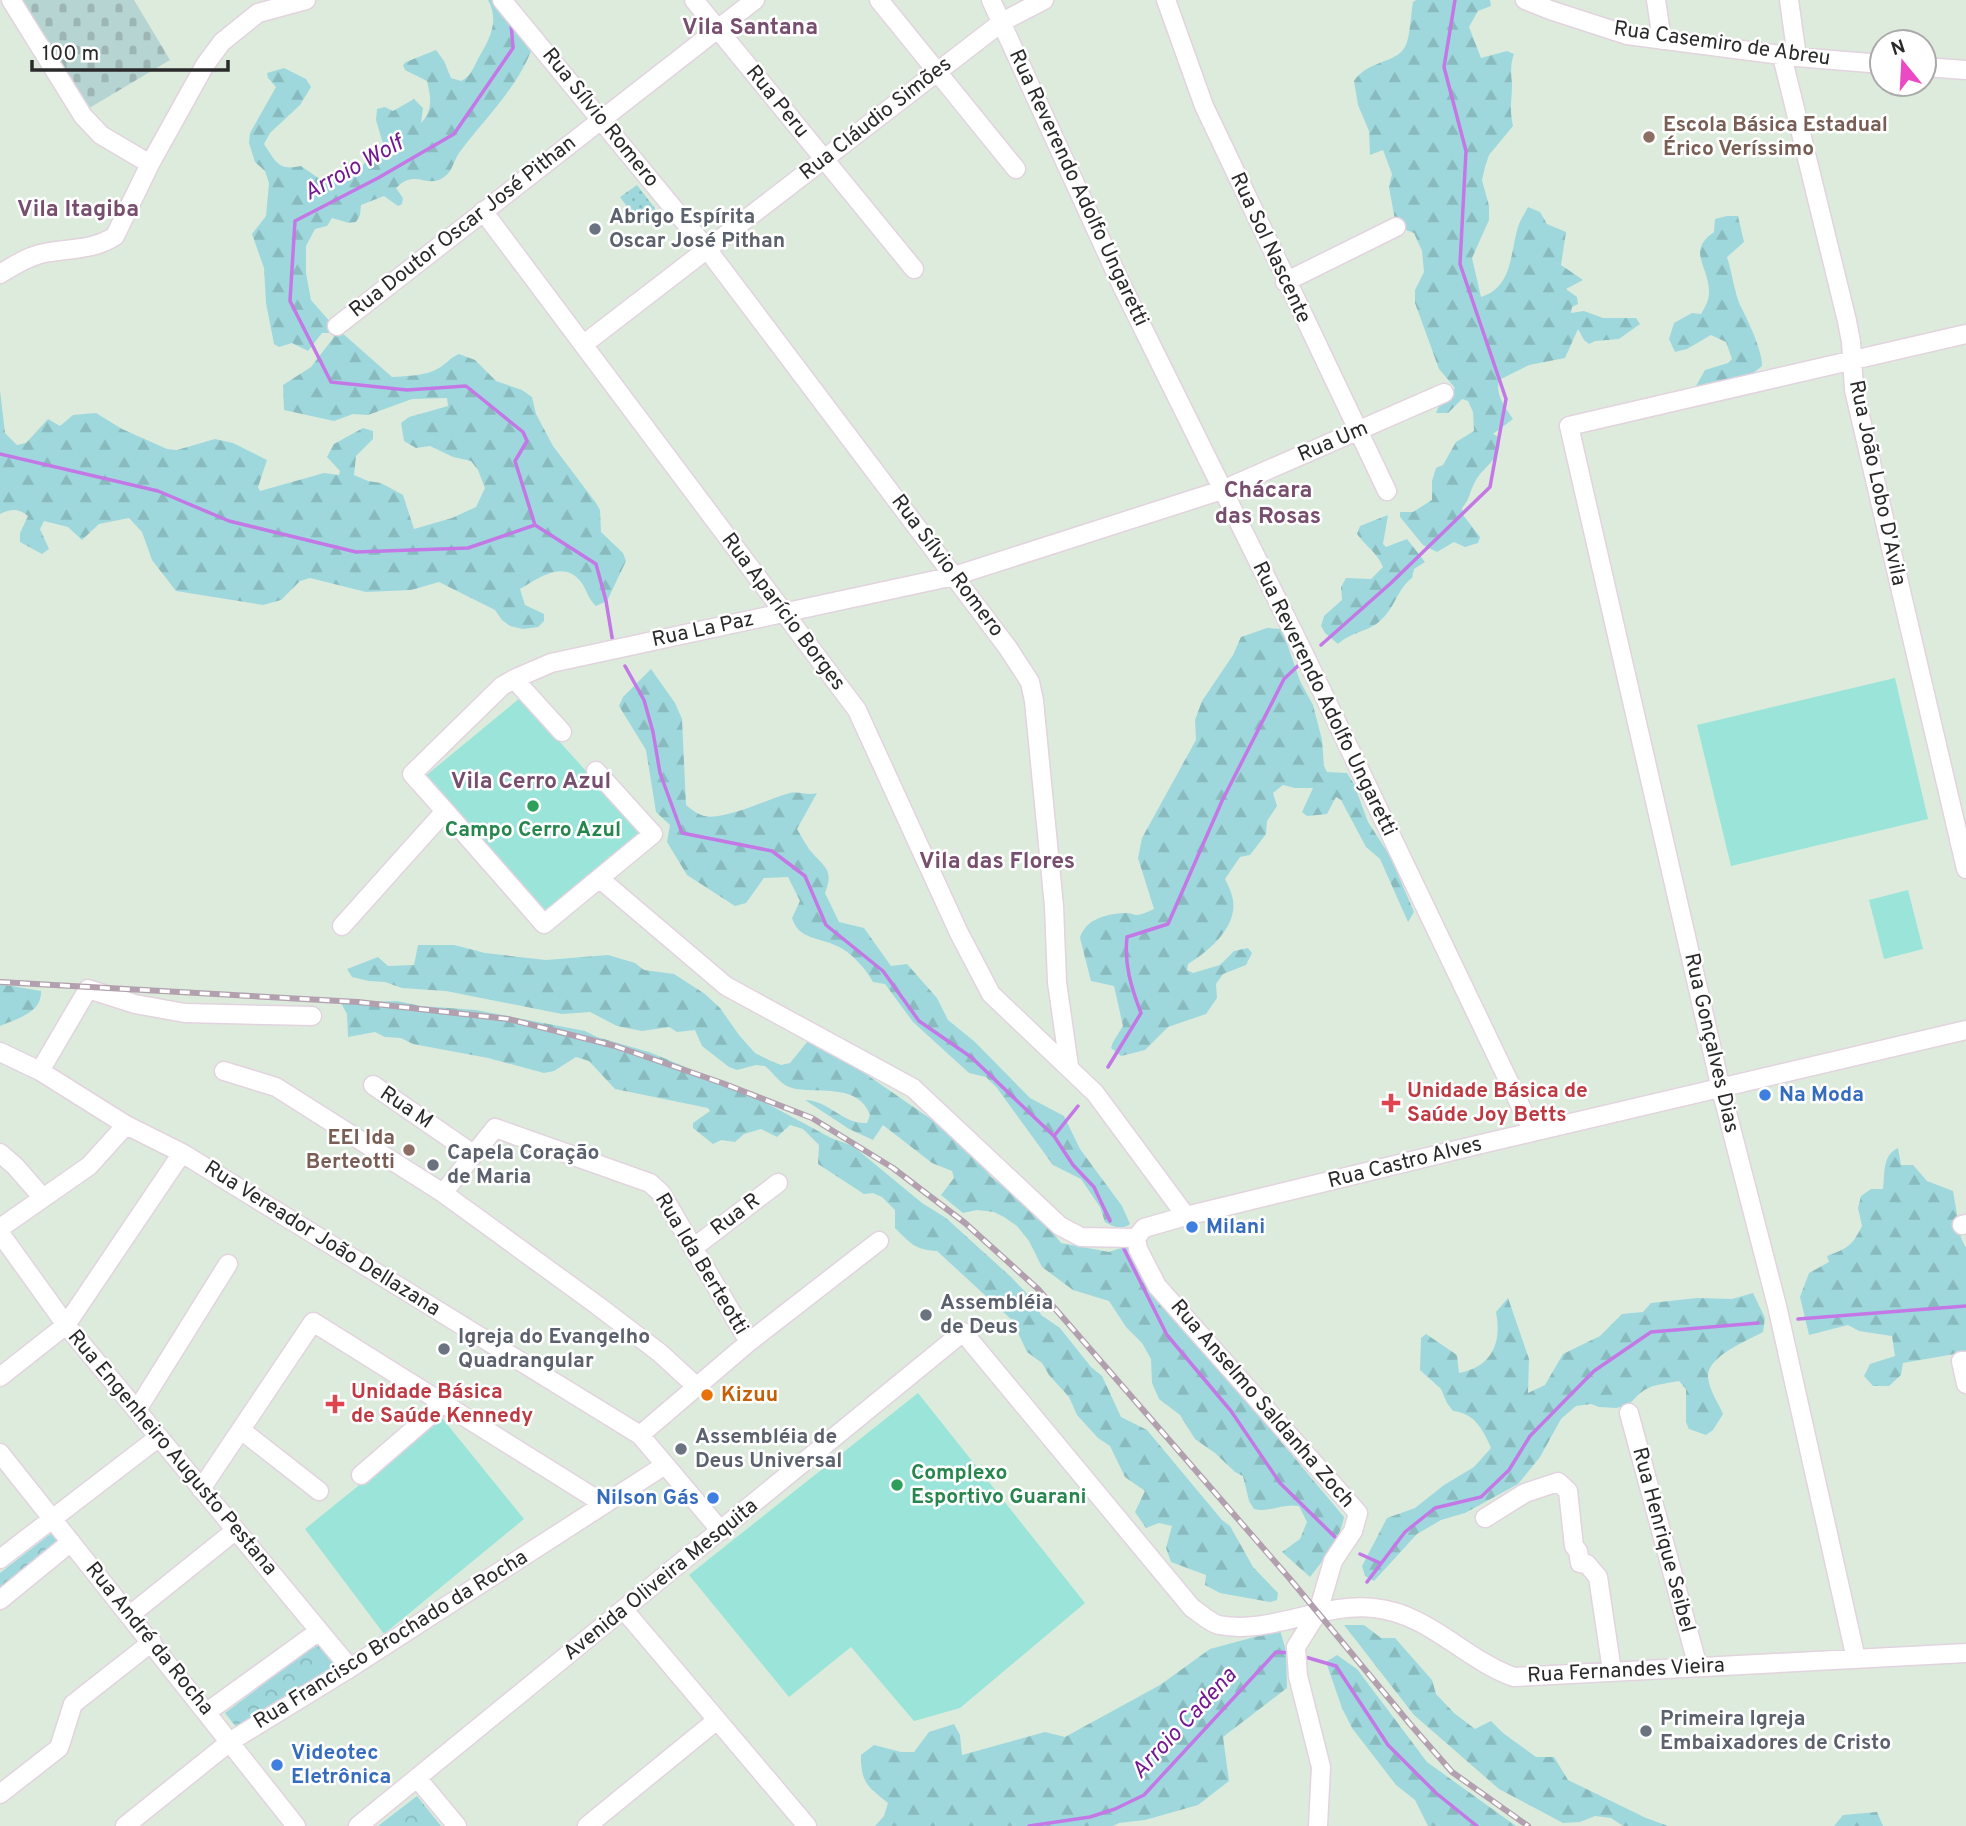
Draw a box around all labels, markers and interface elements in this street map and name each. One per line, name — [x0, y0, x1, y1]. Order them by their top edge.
district label: Vila Santana — [682, 14, 818, 43]
street label: Rua Casemiro de Abreu — [1612, 15, 1832, 73]
scale bar — [32, 28, 228, 72]
north arrow — [1868, 28, 1938, 98]
text: N — [1888, 35, 1909, 62]
text: 100 m — [42, 41, 99, 68]
street label: Rua Sílvio Romero — [535, 43, 665, 193]
street label: Rua Reverendo Adolfo Ungaretti — [1002, 45, 1154, 331]
street label: Rua Cláudio Simões — [795, 51, 957, 187]
street label: Rua Peru — [739, 60, 815, 144]
place label: Escola Básica Estadual Érico Veríssimo — [1663, 112, 1888, 163]
water label: Arroio Wolf — [299, 128, 411, 208]
marker: Escola Básica Estadual Érico Veríssimo — [1641, 129, 1657, 145]
street label: Rua Doutor Oscar José Pithan — [344, 130, 582, 324]
street label: Rua Sol Nascente — [1223, 168, 1317, 328]
district label: Vila Itagiba — [17, 196, 139, 225]
place label: Abrigo Espírita Oscar José Pithan — [609, 204, 785, 255]
marker: Abrigo Espírita Oscar José Pithan — [587, 221, 603, 237]
street label: Rua João Lobo D'Avila — [1842, 378, 1912, 588]
street label: Rua Um — [1294, 415, 1372, 469]
district label: Chácara das Rosas — [1215, 477, 1321, 532]
street label: Rua Sílvio Romero — [885, 489, 1009, 643]
street label: Rua Aparício Borges — [715, 528, 851, 696]
street label: Rua Reverendo Adolfo Ungaretti — [1246, 557, 1402, 841]
street label: Rua La Paz — [649, 606, 757, 654]
district label: Vila Cerro Azul — [451, 768, 611, 797]
marker: Campo Cerro Azul — [525, 798, 541, 814]
place label: Campo Cerro Azul — [445, 817, 621, 844]
district label: Vila das Flores — [919, 848, 1075, 877]
street label: Rua Gonçalves Dias — [1677, 950, 1745, 1136]
place label: Unidade Básica de Saúde Joy Betts — [1407, 1078, 1588, 1129]
street label: Rua M — [374, 1080, 438, 1136]
place label: Na Moda — [1779, 1082, 1864, 1109]
marker: Na Moda — [1757, 1087, 1773, 1103]
marker: Unidade Básica de Saúde Joy Betts — [1381, 1093, 1401, 1113]
place label: EEI Ida Berteotti — [306, 1125, 395, 1176]
street label: Rua Castro Alves — [1325, 1131, 1485, 1195]
place label: Capela Coração de Maria — [447, 1140, 599, 1191]
marker: EEI Ida Berteotti — [401, 1142, 417, 1158]
street label: Rua Vereador João Dellazana — [199, 1155, 445, 1323]
marker: Capela Coração de Maria — [425, 1157, 441, 1173]
street label: Rua R — [706, 1187, 766, 1243]
street label: Rua Ida Berteotti — [648, 1188, 754, 1340]
place label: Milani — [1206, 1214, 1265, 1241]
marker: Milani — [1184, 1219, 1200, 1235]
place label: Assembléia de Deus — [940, 1290, 1053, 1341]
street label: Rua Anselmo Saldanha Zoch — [1164, 1294, 1360, 1514]
marker: Assembléia de Deus — [918, 1307, 934, 1323]
street label: Rua Engenheiro Augusto Pestana — [61, 1324, 283, 1582]
place label: Igreja do Evangelho Quadrangular — [458, 1324, 650, 1375]
marker: Igreja do Evangelho Quadrangular — [436, 1341, 452, 1357]
place label: Unidade Básica de Saúde Kennedy — [351, 1379, 533, 1430]
place label: Kizuu — [721, 1382, 778, 1409]
marker: Kizuu — [699, 1387, 715, 1403]
marker: Unidade Básica de Saúde Kennedy — [325, 1394, 345, 1414]
place label: Assembléia de Deus Universal — [695, 1424, 842, 1475]
marker: Assembléia de Deus Universal — [673, 1441, 689, 1457]
street label: Rua Henrique Seibel — [1625, 1444, 1701, 1636]
place label: Complexo Esportivo Guarani — [911, 1460, 1087, 1511]
marker: Complexo Esportivo Guarani — [889, 1477, 905, 1493]
place label: Nilson Gás — [596, 1485, 699, 1512]
marker: Nilson Gás — [705, 1490, 721, 1506]
street label: Avenida Oliveira Mesquita — [558, 1493, 764, 1667]
street label: Rua Francisco Brochado da Rocha — [249, 1544, 533, 1736]
street label: Rua André da Rocha — [79, 1557, 219, 1721]
street label: Rua Fernandes Vieira — [1526, 1652, 1726, 1690]
water label: Arroio Cadena — [1126, 1662, 1244, 1786]
place label: Primeira Igreja Embaixadores de Cristo — [1660, 1706, 1891, 1757]
marker: Primeira Igreja Embaixadores de Cristo — [1638, 1723, 1654, 1739]
place label: Videotec Eletrônica — [291, 1740, 391, 1791]
marker: Videotec Eletrônica — [269, 1757, 285, 1773]

